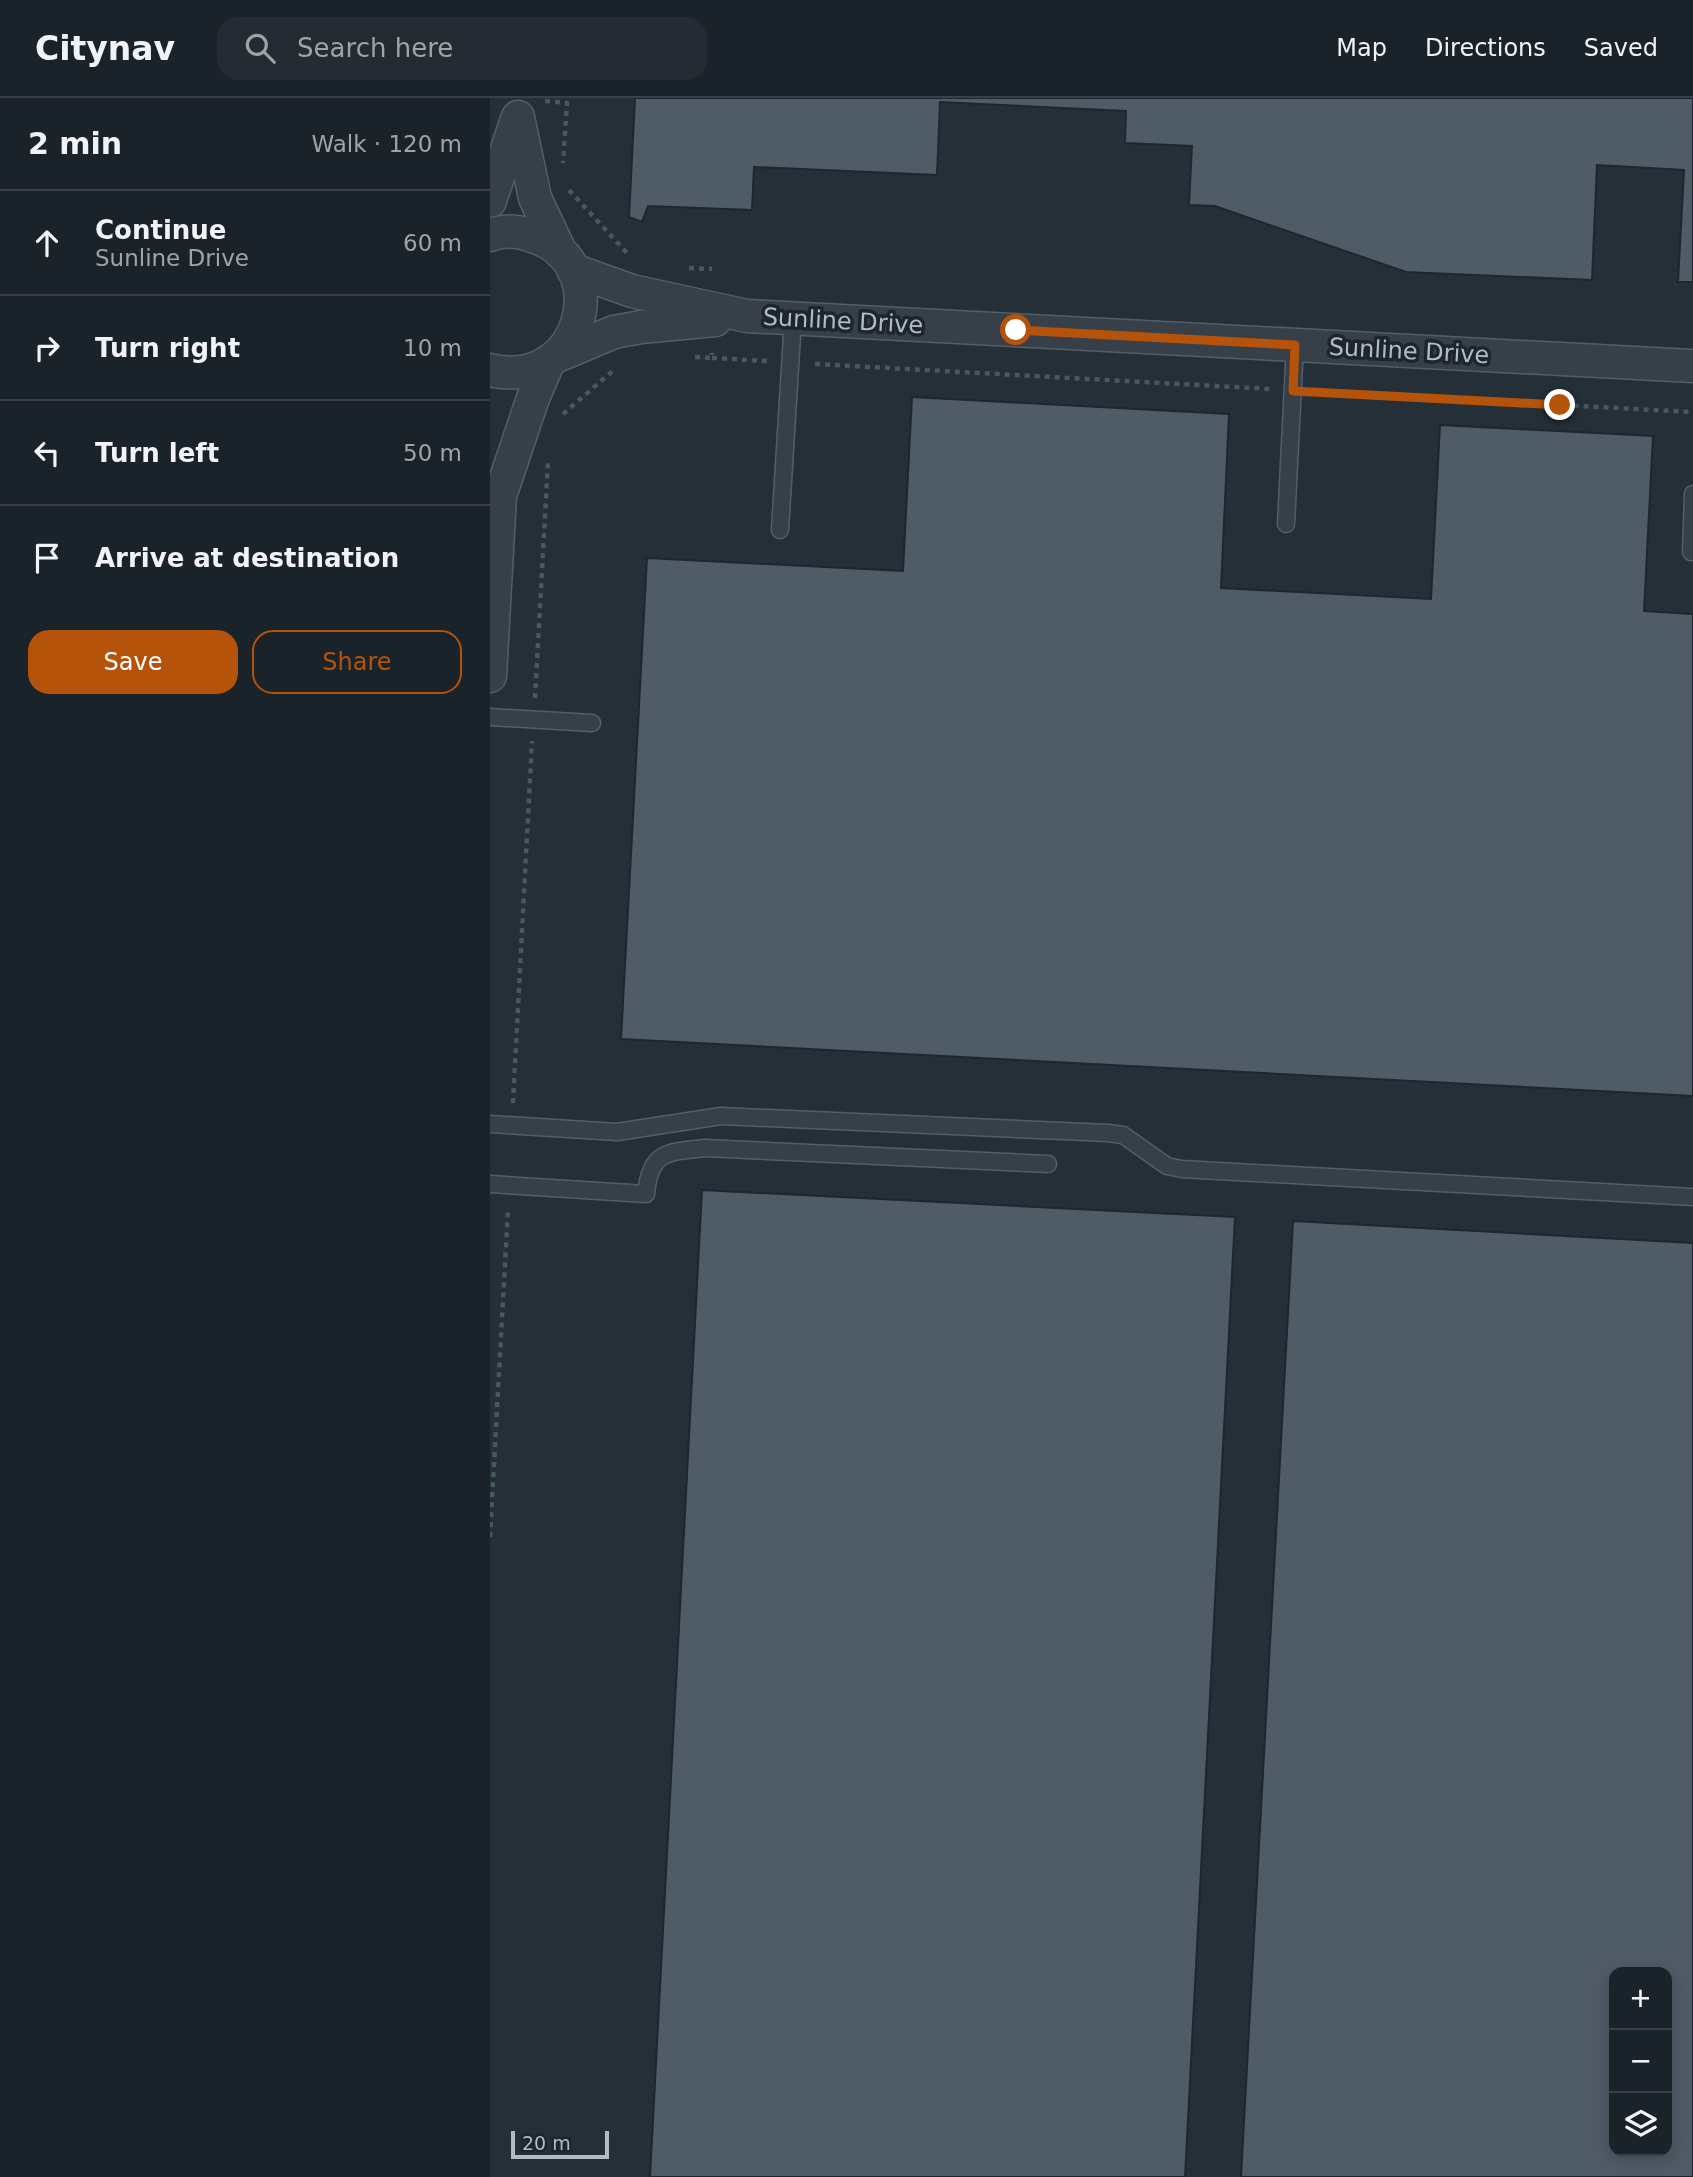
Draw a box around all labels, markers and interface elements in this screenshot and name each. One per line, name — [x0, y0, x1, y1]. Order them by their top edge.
search box — [217, 17, 707, 80]
text: Citynav — [35, 29, 175, 68]
icon: search — [241, 29, 279, 67]
text: Search here — [297, 33, 453, 63]
text: Map — [1336, 34, 1387, 62]
text: Directions — [1425, 34, 1546, 62]
text: Saved — [1584, 34, 1658, 62]
text: 2 min — [28, 126, 122, 161]
text: Walk · 120 m — [311, 131, 462, 157]
text: Continue — [95, 215, 226, 245]
icon: ahead — [28, 224, 66, 262]
text: 60 m — [403, 230, 462, 256]
text: Sunline Drive — [95, 245, 249, 271]
street label: Sunline Drive — [762, 303, 924, 339]
route start — [1000, 314, 1031, 345]
icon: right — [28, 329, 66, 367]
text: Turn right — [95, 333, 240, 363]
street label: Sunline Drive — [1328, 333, 1490, 369]
text: 10 m — [403, 335, 462, 361]
route end — [1544, 389, 1575, 420]
icon: left — [28, 434, 66, 472]
text: Turn left — [95, 438, 219, 468]
text: 50 m — [403, 440, 462, 466]
icon: arrive — [28, 539, 66, 577]
text: Arrive at destination — [95, 543, 399, 573]
button: Save — [28, 630, 238, 694]
button: Share — [252, 630, 462, 694]
map controls — [1609, 1967, 1672, 2156]
button: + — [1609, 1967, 1672, 2030]
button: − — [1609, 2030, 1672, 2093]
button: layers — [1609, 2093, 1672, 2156]
scale bar — [511, 2128, 609, 2160]
text: 20 m — [522, 2132, 571, 2154]

